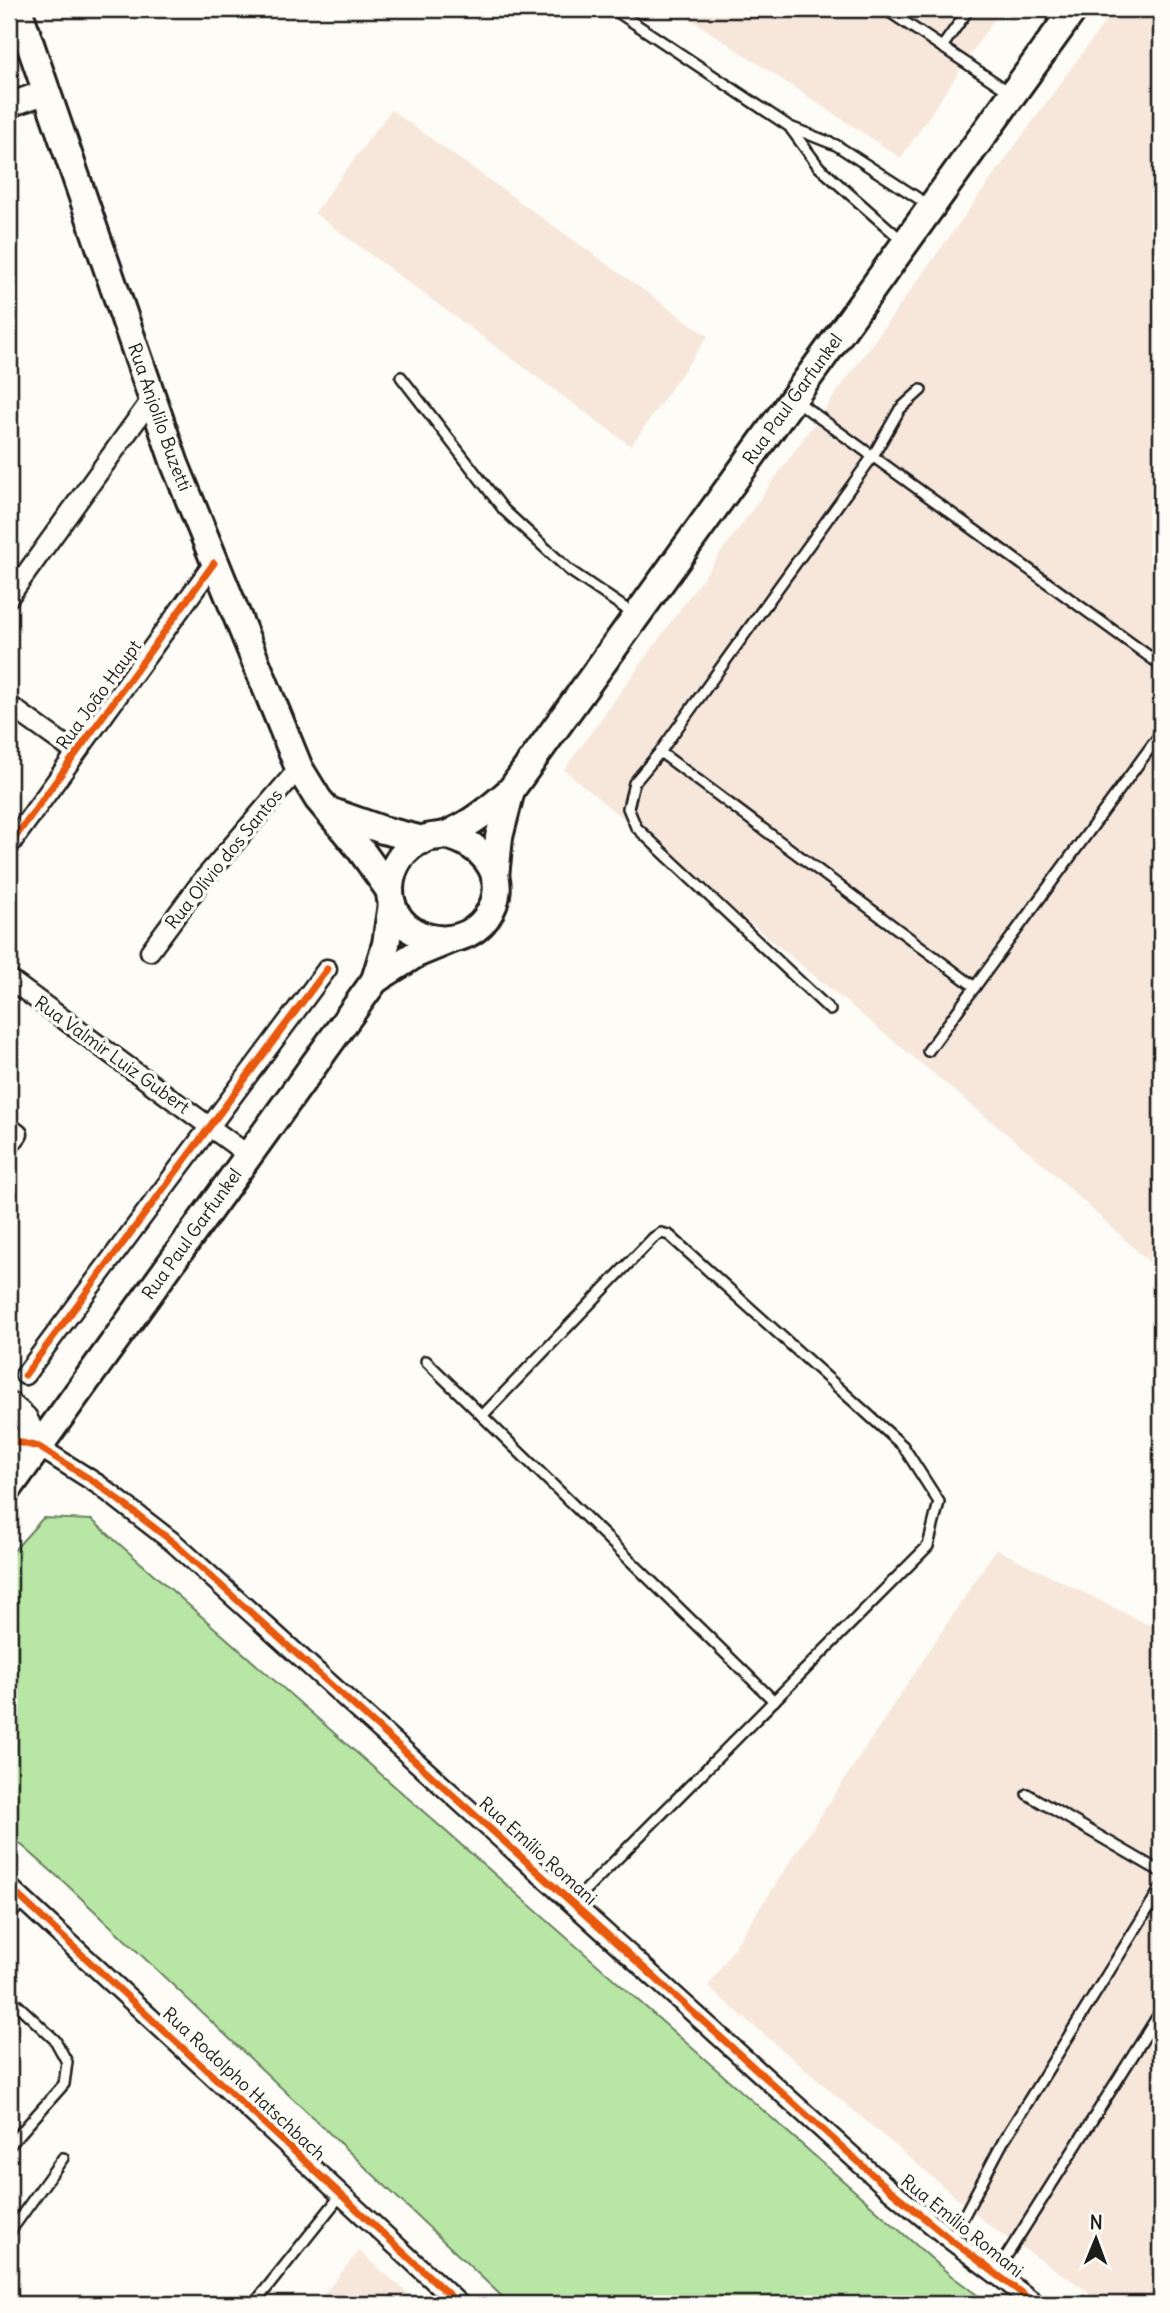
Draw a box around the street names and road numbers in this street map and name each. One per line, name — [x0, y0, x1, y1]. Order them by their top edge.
street label: Rua Paul Garfunkel — [737, 329, 847, 469]
street label: Rua Anjolilo Buzetti — [123, 340, 197, 495]
street label: Rua João Haupt — [51, 635, 146, 754]
street label: Rua Olívio dos Santos — [160, 784, 287, 933]
street label: Rua Valmir Luiz Gubert — [30, 991, 194, 1119]
street label: Rua Paul Garfunkel — [137, 1164, 247, 1304]
street label: Rua Emílio Romani — [475, 1792, 602, 1910]
street label: Rua Rodolpho Hatschbach — [158, 2002, 331, 2165]
street label: Rua Emílio Romani — [896, 2169, 1028, 2282]

